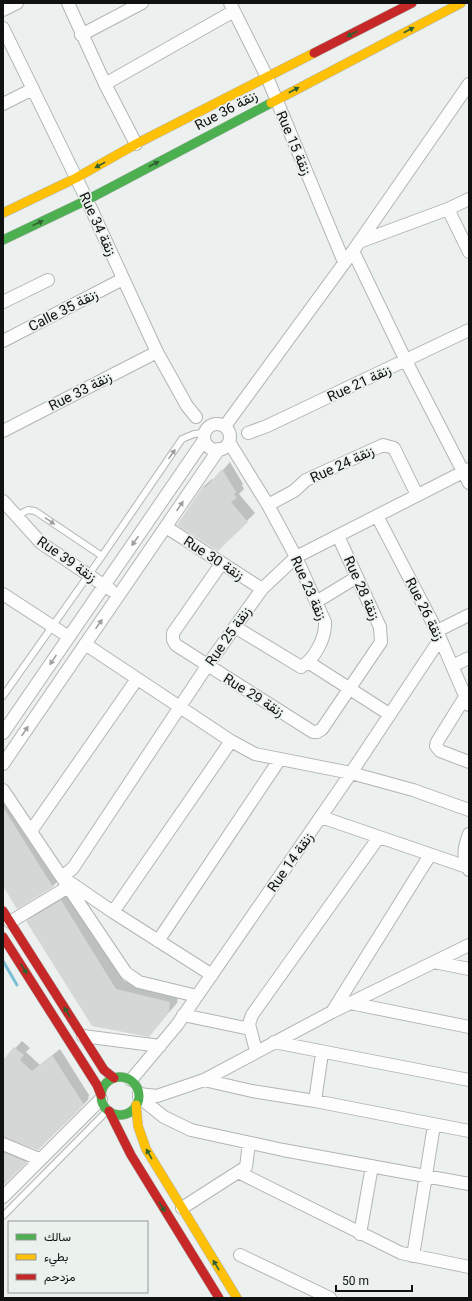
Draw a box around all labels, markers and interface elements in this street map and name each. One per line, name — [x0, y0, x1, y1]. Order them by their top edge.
one-way arrow — [403, 27, 415, 33]
one-way arrow — [346, 30, 358, 37]
street label: Rue 36 زنقة — [192, 87, 261, 134]
one-way arrow — [288, 87, 299, 93]
street label: Rue 15 زنقة — [272, 108, 315, 178]
one-way arrow — [94, 161, 106, 168]
one-way arrow — [148, 161, 160, 167]
street label: Rue 34 زنقة — [75, 190, 120, 259]
one-way arrow — [32, 220, 44, 226]
street label: Calle 35 زنقة — [26, 286, 101, 335]
street label: Rue 21 زنقة — [325, 361, 394, 406]
street label: Rue 33 زنقة — [46, 368, 115, 415]
street label: Rue 24 زنقة — [308, 442, 377, 487]
one-way arrow — [168, 449, 176, 459]
one-way arrow — [176, 500, 184, 511]
one-way arrow — [45, 517, 55, 525]
street label: Rue 39 زنقة — [34, 533, 100, 586]
street label: Rue 30 زنقة — [180, 533, 247, 584]
one-way arrow — [131, 536, 139, 547]
street label: Rue 23 زنقة — [287, 553, 330, 623]
street label: Rue 28 زنقة — [340, 553, 383, 623]
street label: Rue 26 زنقة — [401, 575, 448, 644]
street label: Rue 25 زنقة — [202, 603, 255, 669]
one-way arrow — [95, 619, 103, 630]
one-way arrow — [49, 655, 57, 665]
street label: Rue 29 زنقة — [220, 670, 287, 721]
one-way arrow — [21, 726, 29, 737]
street label: Rue 14 زنقة — [264, 829, 317, 895]
one-way arrow — [20, 964, 28, 975]
one-way arrow — [64, 1006, 71, 1018]
one-way arrow — [145, 1148, 152, 1160]
one-way arrow — [159, 1201, 166, 1212]
legend — [8, 1221, 148, 1293]
text: سالك — [44, 1230, 71, 1244]
text: بطيء — [44, 1250, 68, 1267]
one-way arrow — [213, 1259, 220, 1271]
scale bar — [336, 1267, 412, 1293]
text: مزدحم — [44, 1270, 75, 1285]
text: 50 m — [342, 1274, 369, 1288]

